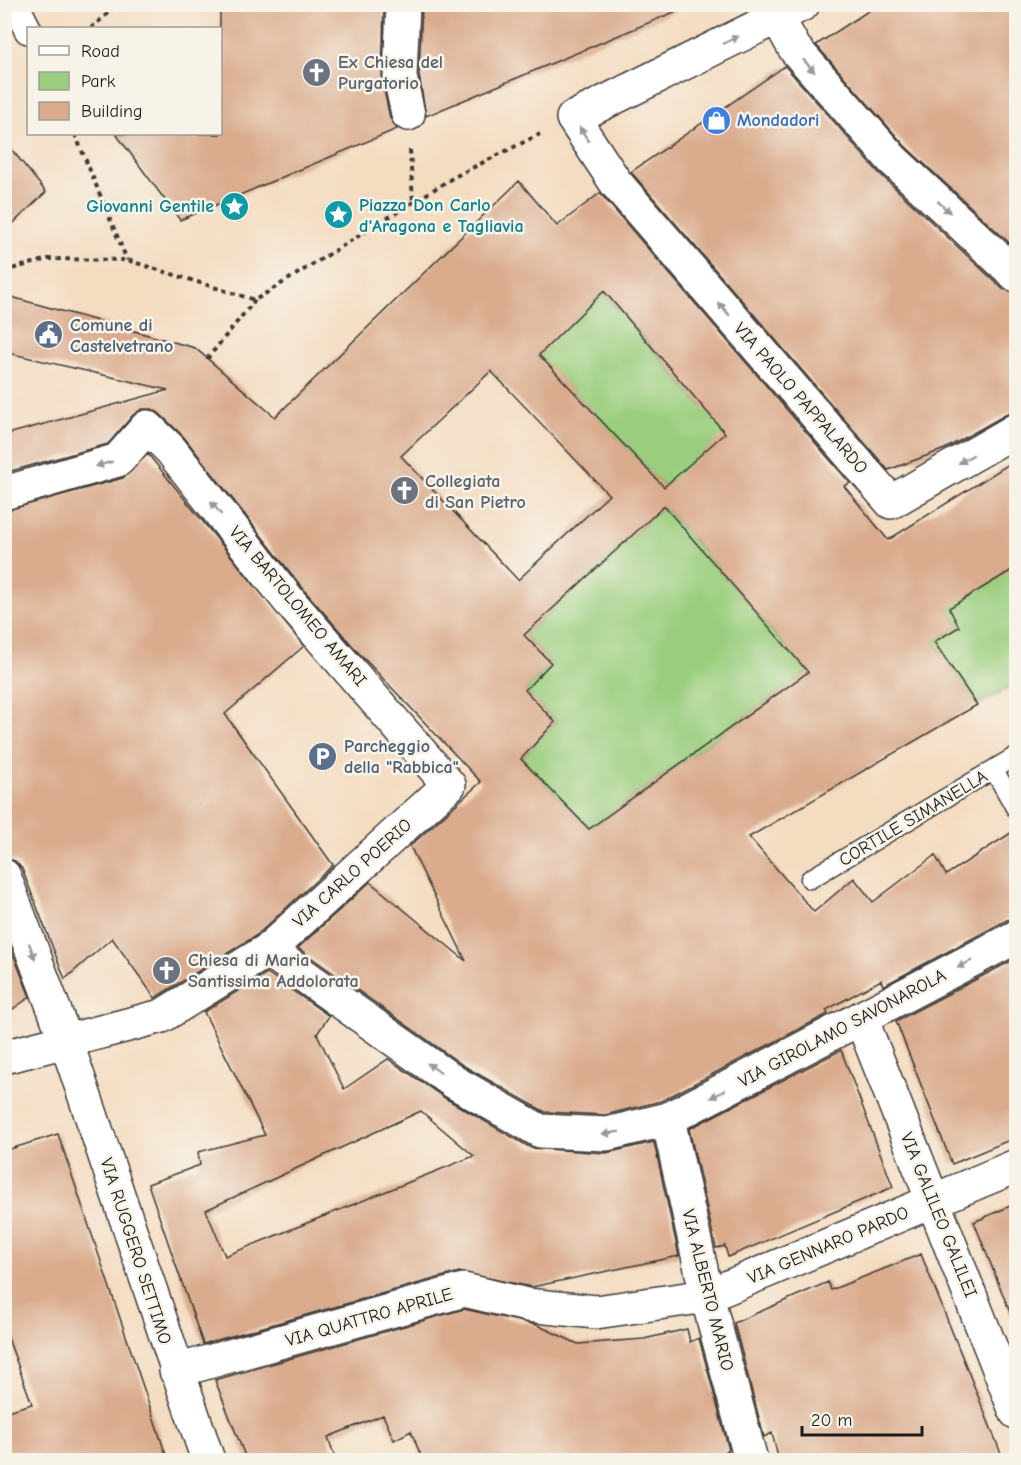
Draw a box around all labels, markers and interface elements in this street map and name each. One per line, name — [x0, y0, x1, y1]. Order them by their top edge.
legend — [27, 27, 222, 135]
one-way arrow — [723, 35, 740, 45]
text: Road — [81, 41, 120, 62]
place label: Ex Chiesa del Purgatorio — [338, 52, 443, 94]
church icon: Ex Chiesa del Purgatorio — [301, 56, 333, 88]
one-way arrow — [802, 58, 815, 73]
text: Park — [81, 71, 116, 92]
text: Building — [81, 101, 143, 122]
shop icon: Mondadori — [700, 104, 732, 136]
place label: Mondadori — [737, 110, 819, 131]
one-way arrow — [579, 126, 590, 142]
place icon: Giovanni Gentile — [219, 190, 251, 222]
place label: Piazza Don Carlo d'Aragona e Tagliavia — [359, 195, 524, 237]
place label: Giovanni Gentile — [86, 196, 214, 217]
place icon: Piazza Don Carlo d'Aragona e Tagliavia — [322, 199, 354, 231]
one-way arrow — [936, 200, 951, 214]
one-way arrow — [718, 302, 731, 317]
place label: Comune di Castelvetrano — [70, 315, 173, 357]
street label: VIA PAOLO PAPPALARDO — [729, 318, 872, 478]
public building icon: Comune di Castelvetrano — [33, 319, 65, 351]
one-way arrow — [957, 454, 974, 464]
one-way arrow — [95, 460, 113, 469]
place label: Collegiata di San Pietro — [425, 471, 526, 513]
church icon: Collegiata di San Pietro — [388, 475, 420, 507]
one-way arrow — [210, 500, 223, 516]
street label: VIA BARTOLOMEO AMARI — [224, 522, 371, 691]
place label: Parcheggio della "Rabbica" — [344, 736, 459, 778]
parking icon: Parcheggio della "Rabbica" — [307, 740, 339, 772]
street label: CORTILE SIMANELLA — [835, 766, 991, 871]
street label: VIA CARLO POERIO — [289, 814, 416, 932]
one-way arrow — [28, 942, 38, 960]
place label: Chiesa di Maria Santissima Addolorata — [188, 950, 359, 992]
church icon: Chiesa di Maria Santissima Addolorata — [151, 954, 183, 986]
one-way arrow — [956, 959, 973, 969]
street label: VIA GIROLAMO SAVONAROLA — [735, 965, 949, 1092]
one-way arrow — [427, 1062, 443, 1074]
one-way arrow — [709, 1089, 726, 1098]
one-way arrow — [602, 1128, 621, 1137]
street label: VIA GALILEO GALILEI — [896, 1130, 981, 1301]
street label: VIA RUGGERO SETTIMO — [95, 1155, 176, 1347]
street label: VIA GENNARO PARDO — [745, 1202, 912, 1289]
street label: VIA ALBERTO MARIO — [677, 1207, 738, 1373]
street label: VIA QUATTRO APRILE — [283, 1284, 455, 1351]
scale bar — [802, 1399, 922, 1437]
text: 20 m — [811, 1410, 852, 1431]

